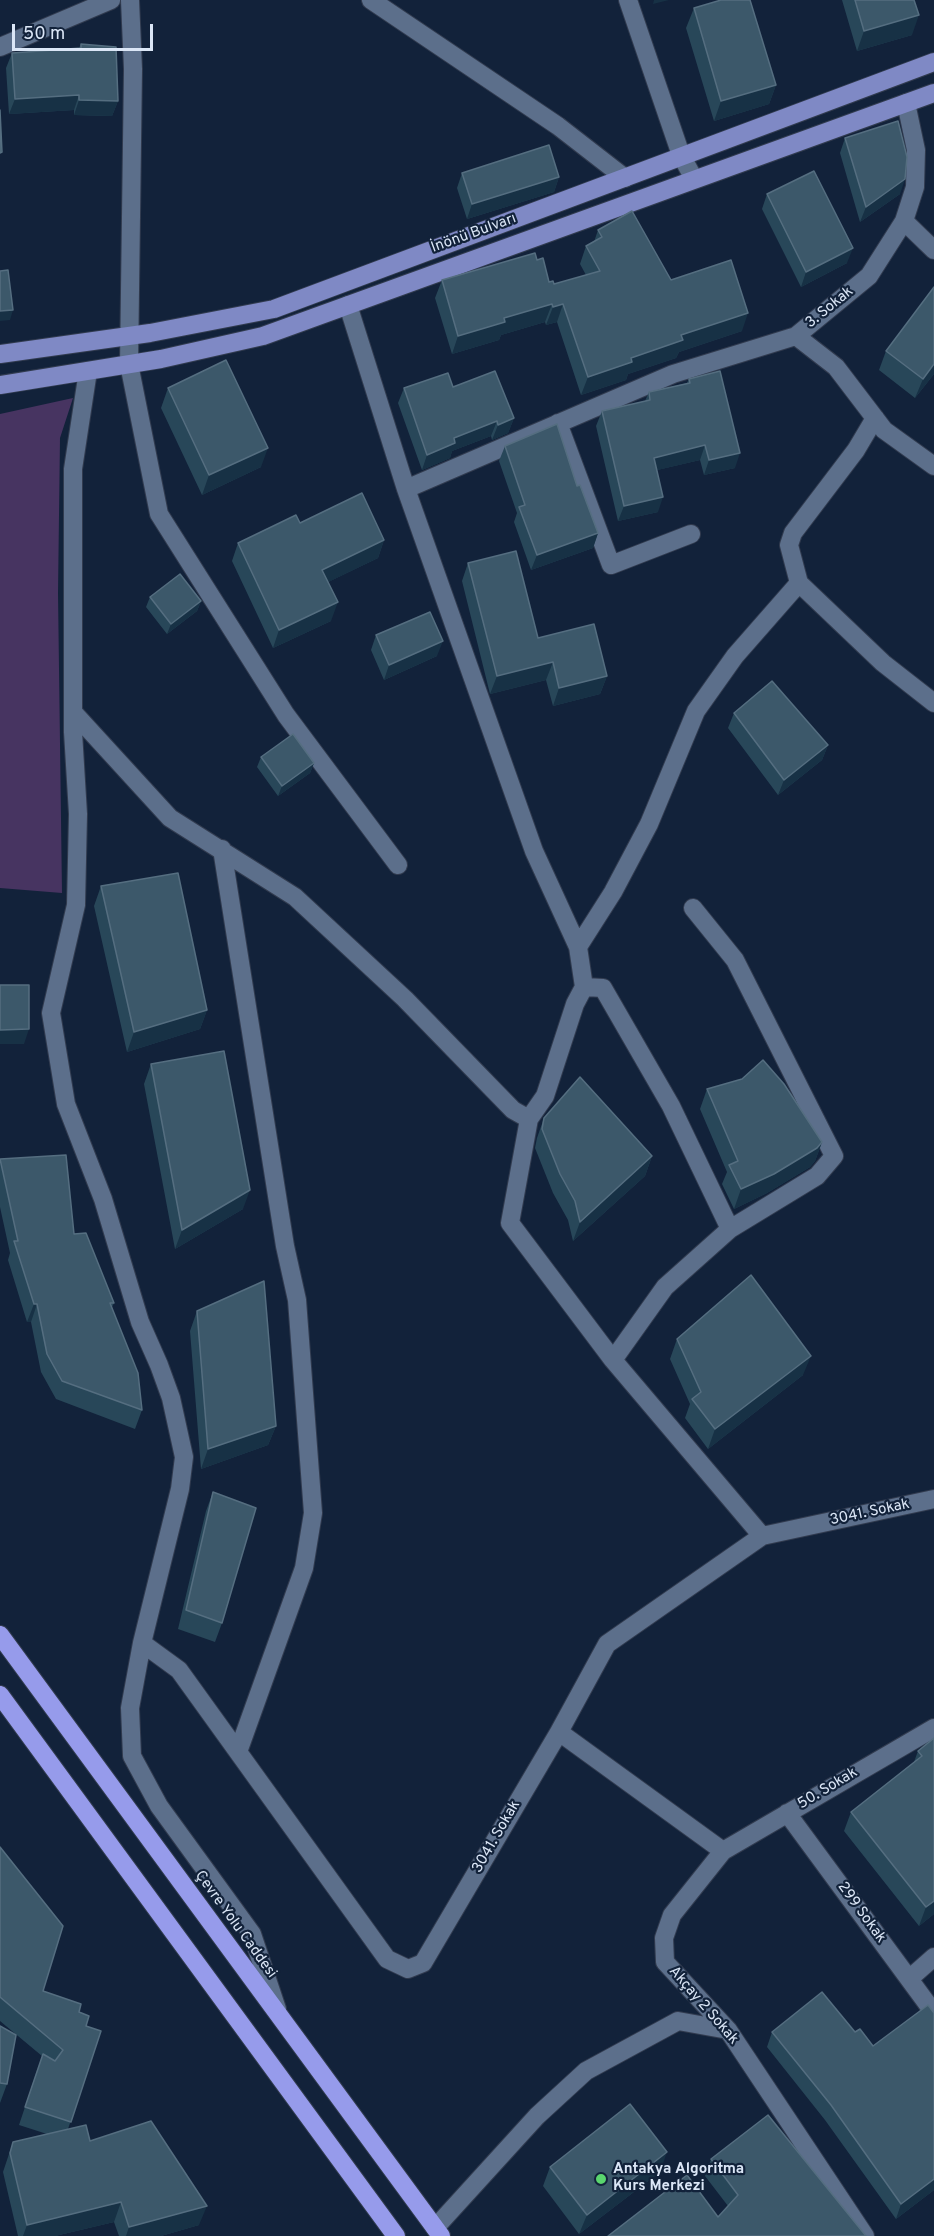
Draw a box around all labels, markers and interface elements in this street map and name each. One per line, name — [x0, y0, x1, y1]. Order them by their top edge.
scale bar — [15, 12, 156, 50]
text: 50 m — [23, 23, 65, 46]
street label: İnönü Bulvarı — [429, 210, 519, 258]
street label: 3. Sokak — [802, 283, 858, 333]
street label: 3041. Sokak — [829, 1496, 911, 1530]
street label: 50. Sokak — [795, 1764, 861, 1814]
street label: 3041. Sokak — [469, 1798, 525, 1876]
street label: Çevre Yolu Caddesi — [190, 1868, 280, 1982]
street label: 299 Sokak — [833, 1879, 889, 1947]
street label: Akçay 2 Sokak — [664, 1963, 742, 2049]
place label: Antakya Algoritma Kurs Merkezi — [613, 2161, 744, 2196]
marker: Antakya Algoritma Kurs Merkezi — [594, 2172, 608, 2186]

